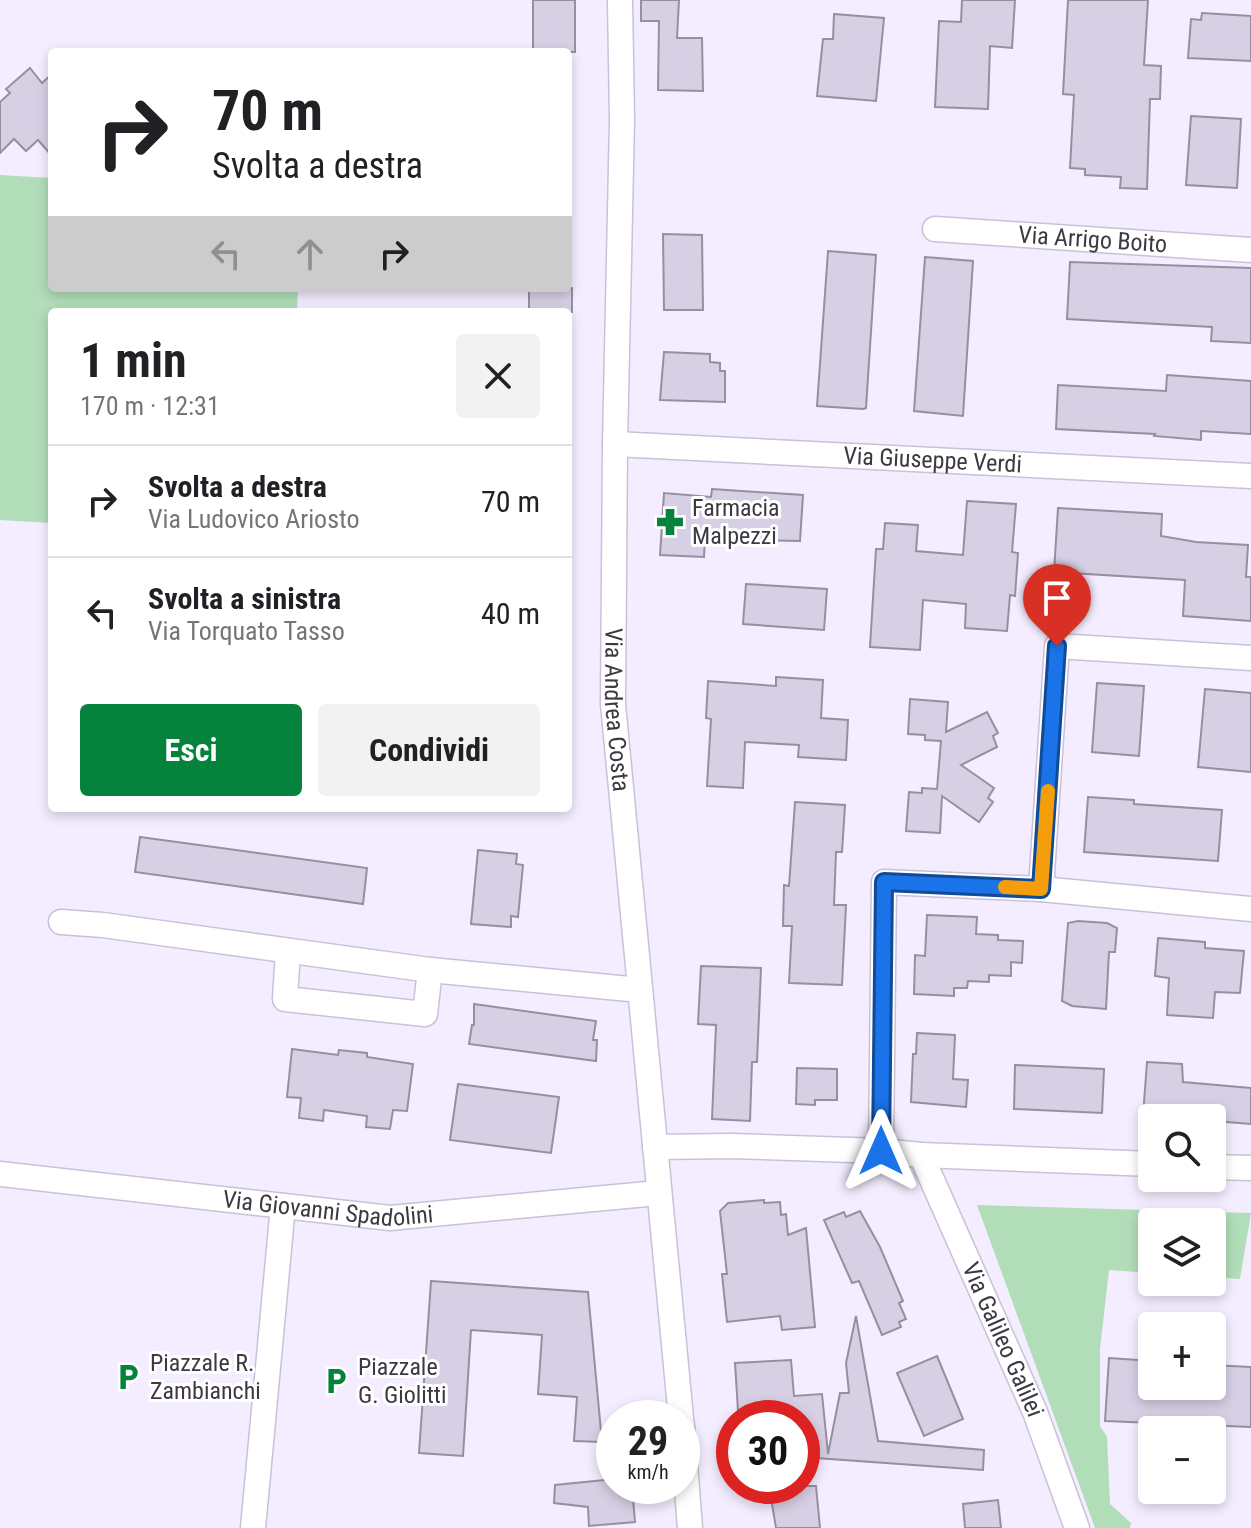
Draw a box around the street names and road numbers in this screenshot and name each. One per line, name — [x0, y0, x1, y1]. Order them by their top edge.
street label: Via Arrigo Boito — [1017, 221, 1168, 258]
street label: Via Giuseppe Verdi — [843, 442, 1023, 478]
street label: Via Andrea Costa — [599, 628, 635, 793]
street label: Via Giovanni Spadolini — [221, 1185, 434, 1232]
street label: Via Galileo Galilei — [956, 1258, 1049, 1420]

